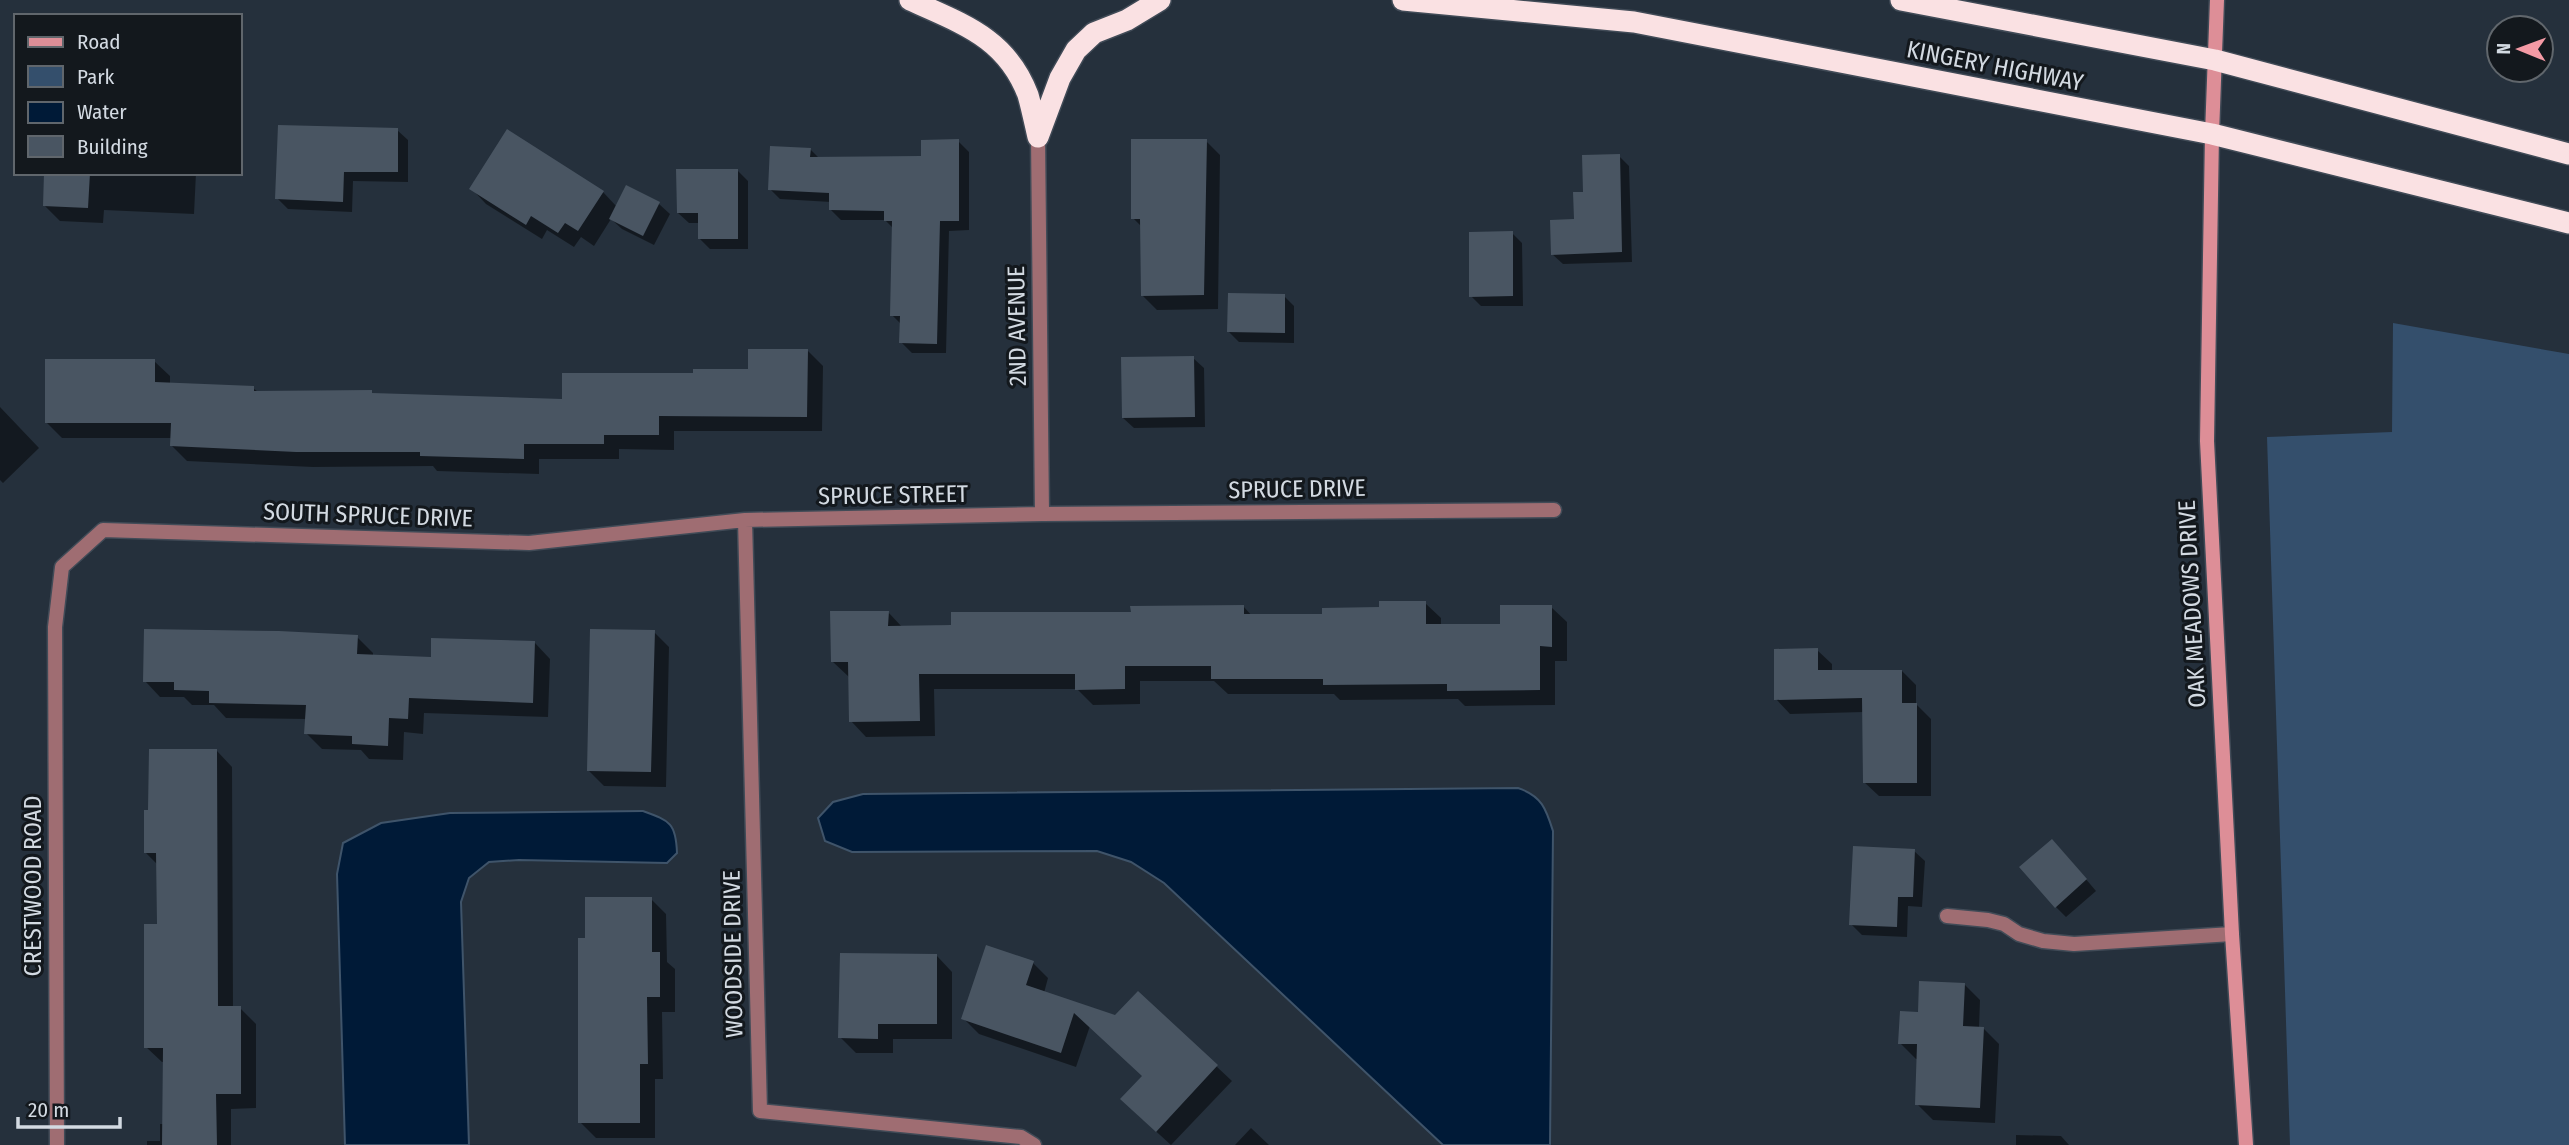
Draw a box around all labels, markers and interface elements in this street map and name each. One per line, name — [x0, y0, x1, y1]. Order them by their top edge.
legend — [14, 14, 242, 175]
north arrow — [2485, 14, 2555, 84]
text: Road — [77, 29, 121, 55]
street label: KINGERY HIGHWAY — [1904, 35, 2086, 97]
text: N — [2492, 43, 2515, 55]
text: Park — [77, 64, 115, 90]
text: Water — [77, 99, 127, 125]
text: Building — [77, 134, 148, 160]
street label: 2ND AVENUE — [1002, 266, 1032, 386]
street label: SPRUCE DRIVE — [1228, 474, 1366, 504]
street label: SPRUCE STREET — [818, 480, 968, 510]
street label: SOUTH SPRUCE DRIVE — [263, 497, 473, 533]
street label: OAK MEADOWS DRIVE — [2173, 499, 2211, 709]
street label: CRESTWOOD ROAD — [19, 796, 47, 976]
street label: WOODSIDE DRIVE — [718, 870, 748, 1038]
scale bar — [18, 1086, 119, 1130]
text: 20 m — [28, 1097, 69, 1123]

